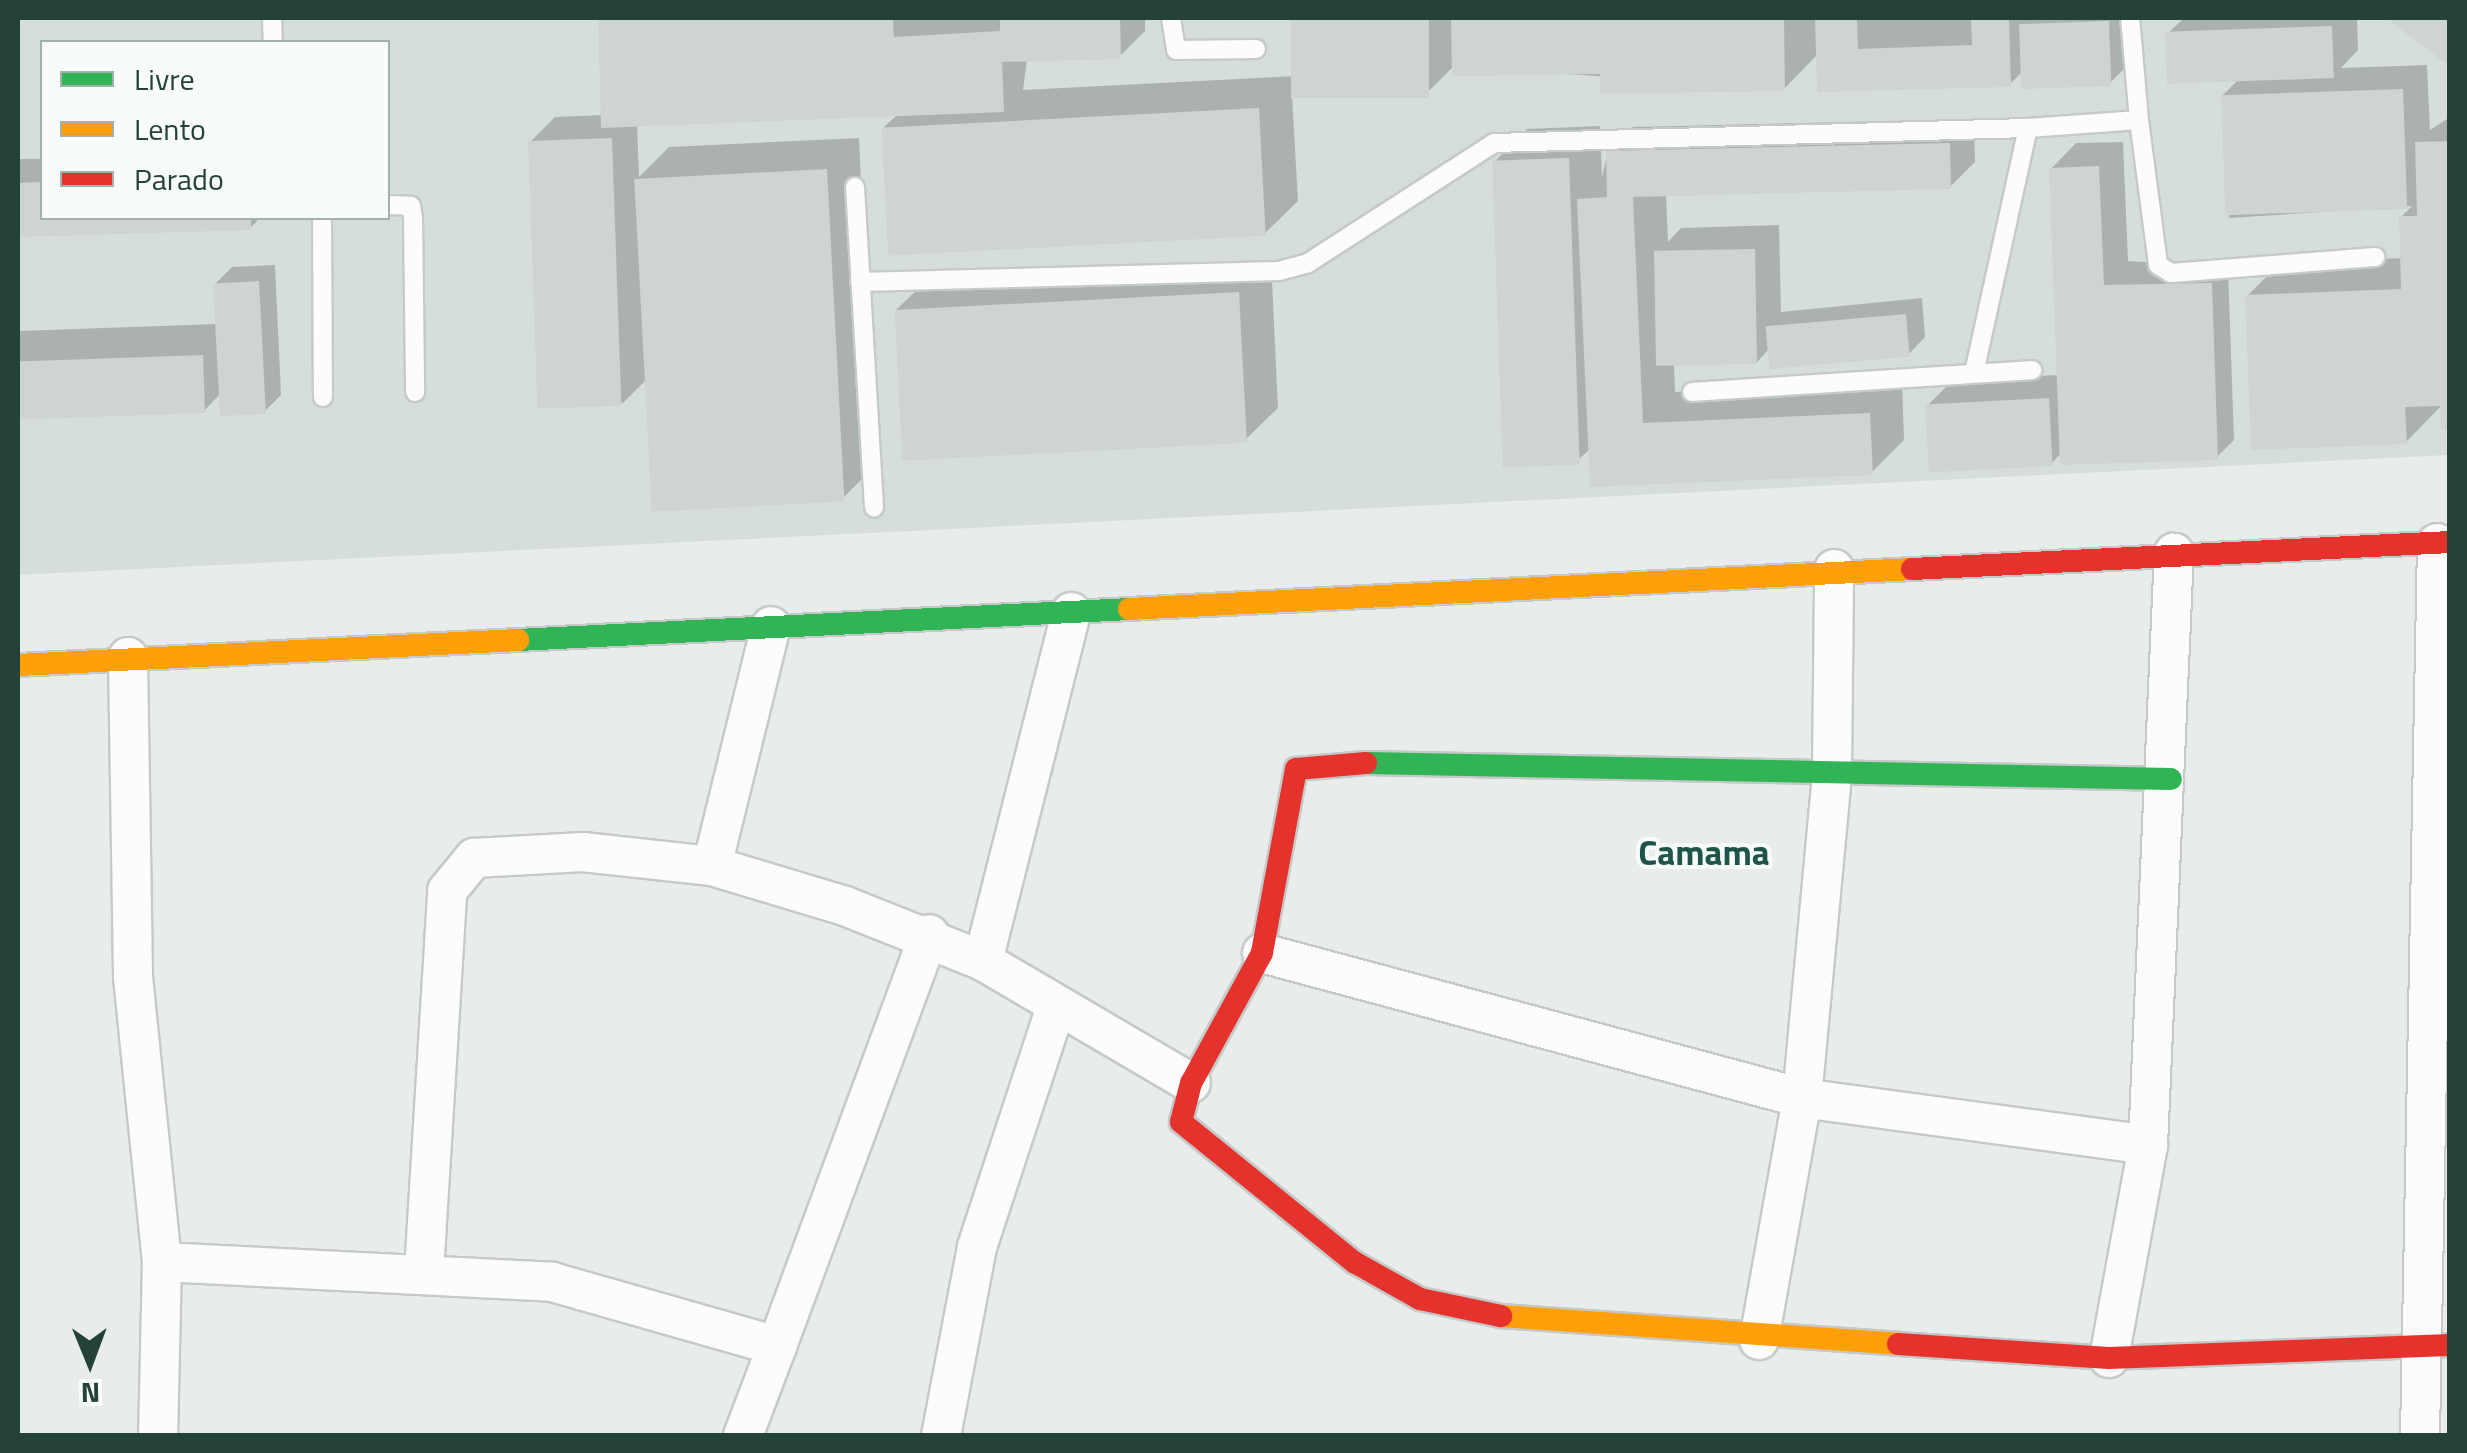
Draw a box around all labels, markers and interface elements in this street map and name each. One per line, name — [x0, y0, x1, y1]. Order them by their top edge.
legend — [40, 40, 390, 220]
text: Livre — [134, 56, 195, 102]
text: Lento — [134, 106, 206, 152]
text: Parado — [134, 156, 224, 202]
district label: Camama — [1638, 831, 1770, 873]
north arrow — [40, 1313, 140, 1413]
text: N — [80, 1372, 101, 1415]

